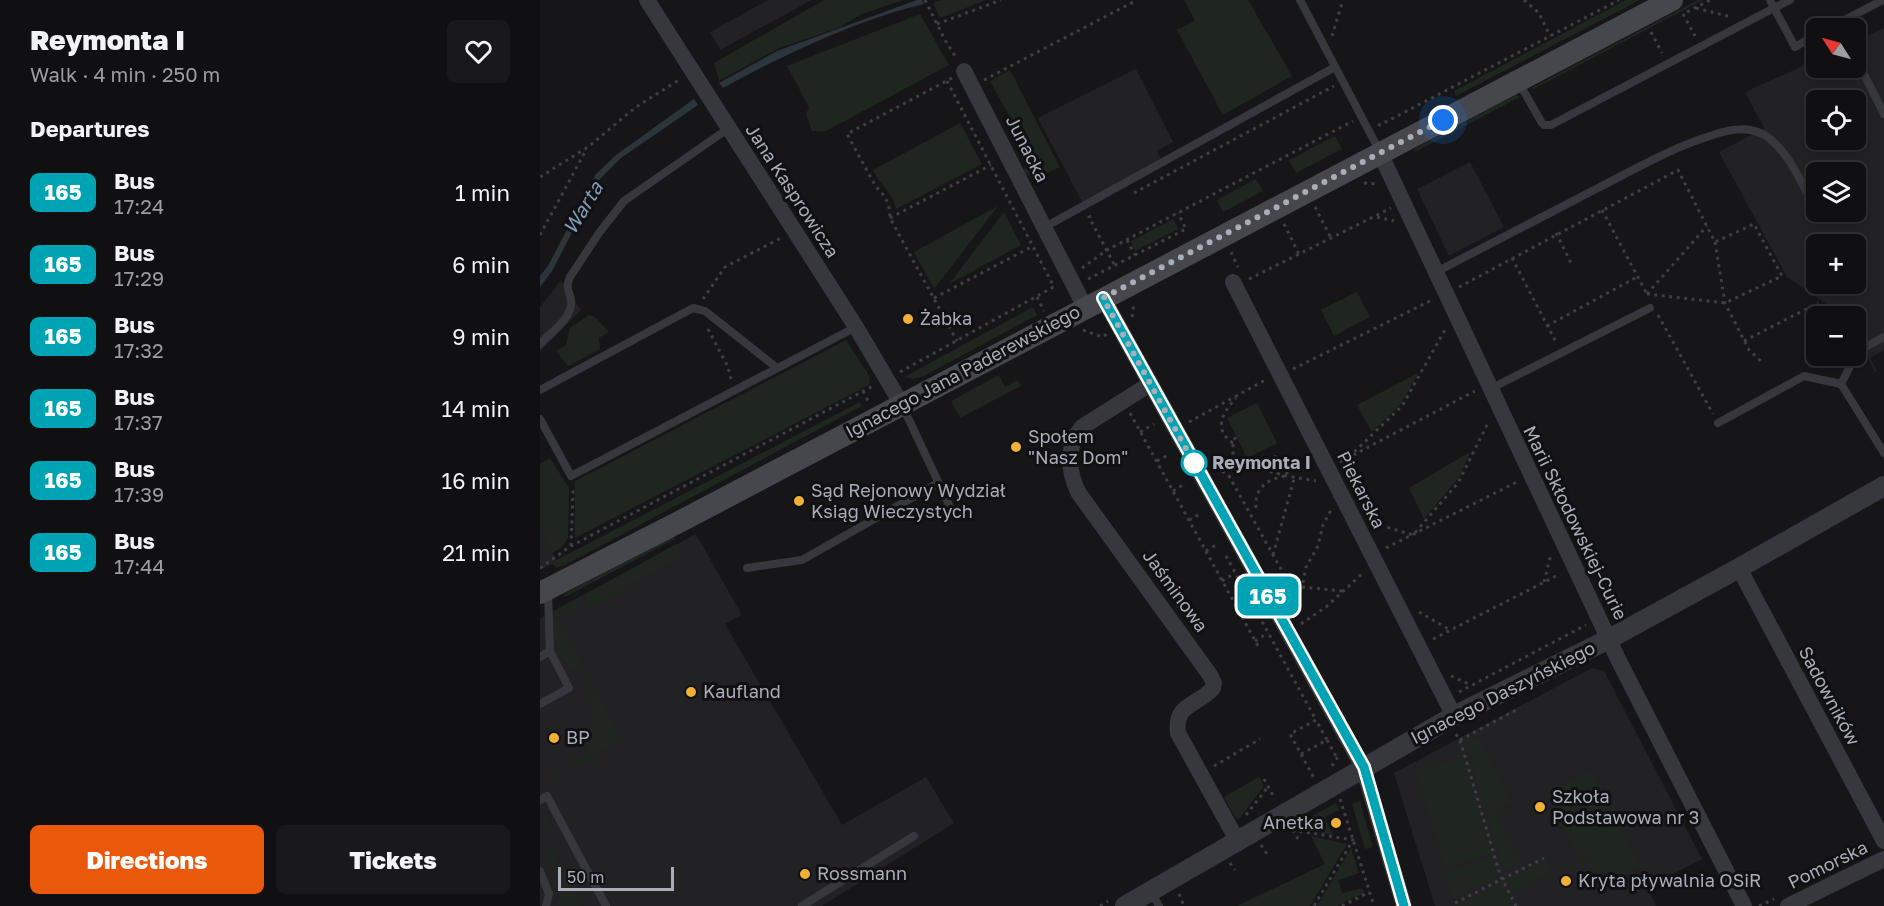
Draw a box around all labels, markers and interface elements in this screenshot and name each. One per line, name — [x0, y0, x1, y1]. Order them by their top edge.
north arrow — [1806, 18, 1866, 78]
map controls — [1806, 18, 1866, 366]
button: heart — [447, 20, 510, 83]
text: Reymonta I — [30, 23, 185, 56]
text: Walk · 4 min · 250 m — [30, 62, 220, 86]
button: locate — [1806, 90, 1866, 150]
your location — [1428, 105, 1458, 135]
street label: Junacka — [1002, 111, 1054, 186]
text: Departures — [30, 115, 149, 142]
street label: Jana Kasprowicza — [741, 119, 844, 261]
button: layers — [1806, 162, 1866, 222]
text: Bus — [114, 167, 155, 194]
water label: Warta — [557, 176, 608, 238]
text: 165 — [45, 179, 81, 205]
text: 1 min — [455, 179, 510, 206]
text: 17:24 — [114, 194, 164, 218]
button: + — [1806, 234, 1866, 294]
text: Bus — [114, 239, 155, 266]
text: 165 — [45, 251, 81, 277]
text: 6 min — [452, 251, 510, 278]
text: 17:29 — [114, 266, 164, 290]
street label: Ignacego Jana Paderewskiego — [842, 300, 1083, 442]
button: − — [1806, 306, 1866, 366]
place label: Żabka — [920, 307, 972, 329]
text: Bus — [114, 311, 155, 338]
marker: Żabka — [901, 312, 915, 326]
text: 165 — [45, 323, 81, 349]
text: 9 min — [452, 323, 510, 350]
text: 17:32 — [114, 338, 164, 362]
text: Bus — [114, 383, 155, 410]
text: 165 — [45, 395, 81, 421]
text: 14 min — [442, 395, 510, 422]
text: 17:37 — [114, 410, 163, 434]
street label: Marii Skłodowskiej-Curie — [1519, 422, 1633, 623]
place label: Społem "Nasz Dom" — [1028, 425, 1128, 468]
marker: Społem "Nasz Dom" — [1009, 440, 1023, 454]
street label: Piekarska — [1333, 447, 1391, 532]
marker: Reymonta I — [1181, 450, 1207, 476]
place label: Reymonta I — [1212, 451, 1311, 473]
text: Bus — [114, 455, 155, 482]
text: 165 — [45, 467, 81, 493]
text: 16 min — [442, 467, 510, 494]
place label: Sąd Rejonowy Wydział Ksiąg Wieczystych — [811, 479, 1006, 522]
text: 17:39 — [114, 482, 164, 506]
marker: Sąd Rejonowy Wydział Ksiąg Wieczystych — [792, 494, 806, 508]
text: Bus — [114, 527, 155, 554]
text: 165 — [45, 539, 81, 565]
text: 21 min — [442, 539, 510, 566]
street label: Jaśminowa — [1139, 545, 1213, 636]
text: 17:44 — [114, 554, 165, 578]
line badge: 165 — [1234, 576, 1302, 616]
text: 165 — [1250, 583, 1286, 609]
street label: Ignacego Daszyńskiego — [1407, 636, 1599, 748]
street label: Sadowników — [1795, 642, 1865, 749]
place label: Kaufland — [703, 680, 781, 702]
marker: Kaufland — [684, 685, 698, 699]
place label: BP — [566, 726, 590, 748]
marker: BP — [547, 731, 561, 745]
place label: Szkoła Podstawowa nr 3 — [1552, 785, 1699, 828]
marker: Szkoła Podstawowa nr 3 — [1533, 800, 1547, 814]
place label: Anetka — [1263, 811, 1324, 833]
marker: Anetka — [1329, 816, 1343, 830]
button: Directions — [30, 825, 264, 894]
button: Tickets — [276, 825, 510, 894]
street label: Pomorska — [1784, 835, 1871, 893]
place label: Rossmann — [817, 862, 907, 884]
scale bar — [558, 864, 674, 892]
text: 50 m — [567, 867, 604, 887]
marker: Rossmann — [798, 867, 812, 881]
place label: Kryta pływalnia OSiR — [1578, 869, 1761, 891]
marker: Kryta pływalnia OSiR — [1559, 874, 1573, 888]

